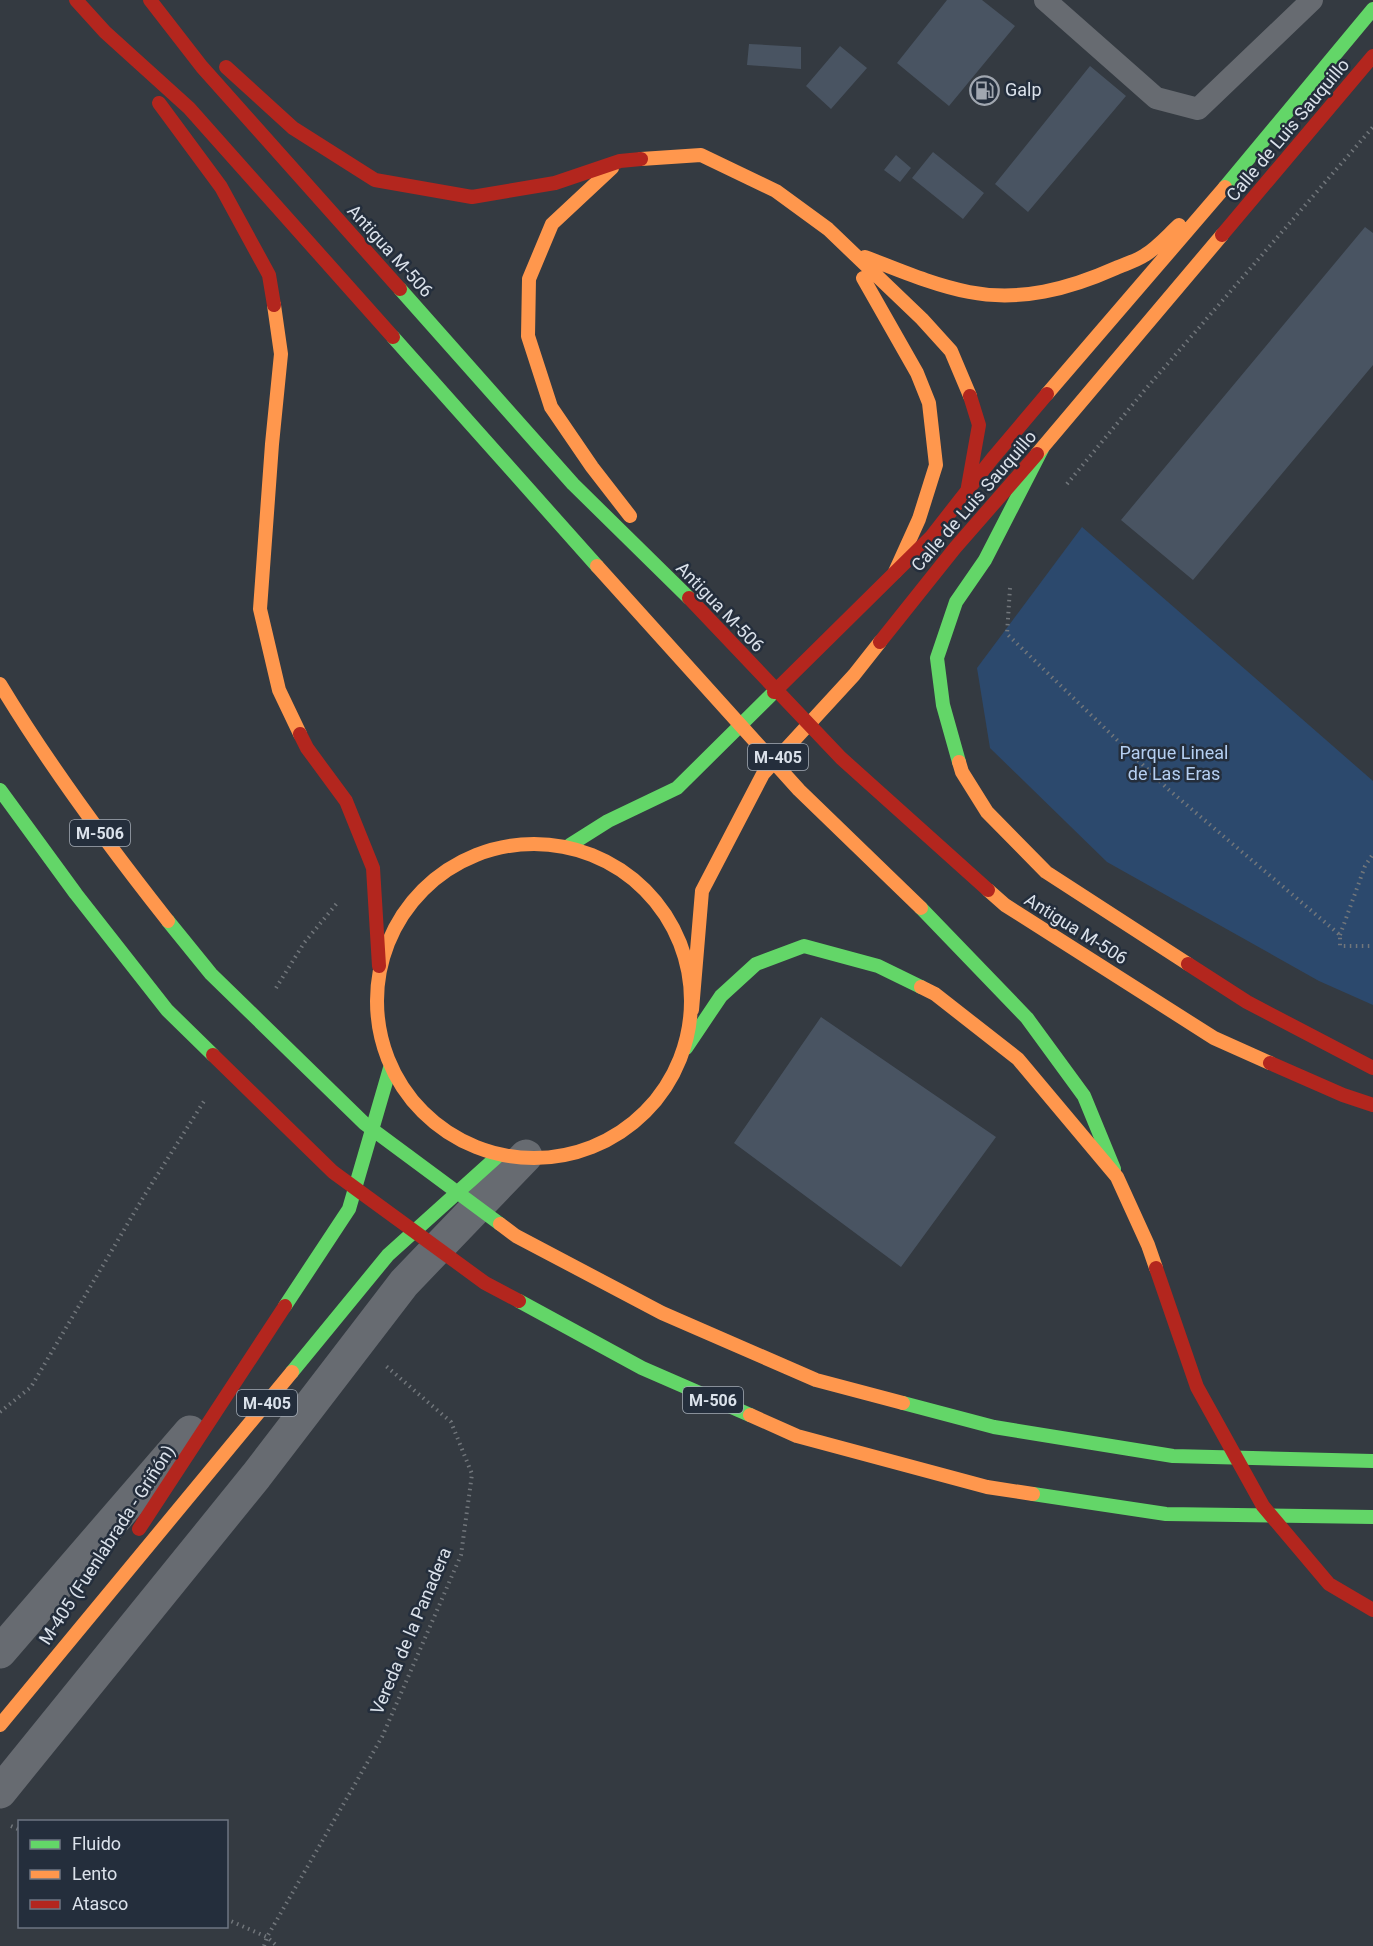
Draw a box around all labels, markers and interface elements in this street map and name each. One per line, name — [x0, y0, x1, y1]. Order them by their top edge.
street label: Calle de Luis Sauquillo — [1222, 54, 1353, 205]
fuel station icon: Galp — [968, 74, 1000, 106]
place label: Galp — [1005, 79, 1042, 100]
street label: Antigua M-506 — [343, 200, 437, 301]
street label: Calle de Luis Sauquillo — [907, 426, 1041, 575]
street label: Antigua M-506 — [672, 557, 769, 656]
park label: Parque Lineal de Las Eras — [1120, 742, 1228, 784]
road number: M-405 — [748, 744, 808, 770]
road number: M-506 — [70, 820, 130, 846]
street label: Antigua M-506 — [1021, 889, 1132, 969]
road number: M-506 — [683, 1387, 743, 1413]
road number: M-405 — [237, 1390, 297, 1416]
street label: M-405 (Fuenlabrada - Griñón) — [34, 1441, 180, 1649]
street label: Vereda de la Panadera — [366, 1544, 455, 1717]
legend — [18, 1820, 228, 1928]
text: Fluido — [72, 1833, 121, 1854]
text: Lento — [72, 1863, 117, 1884]
text: Atasco — [72, 1893, 128, 1914]

